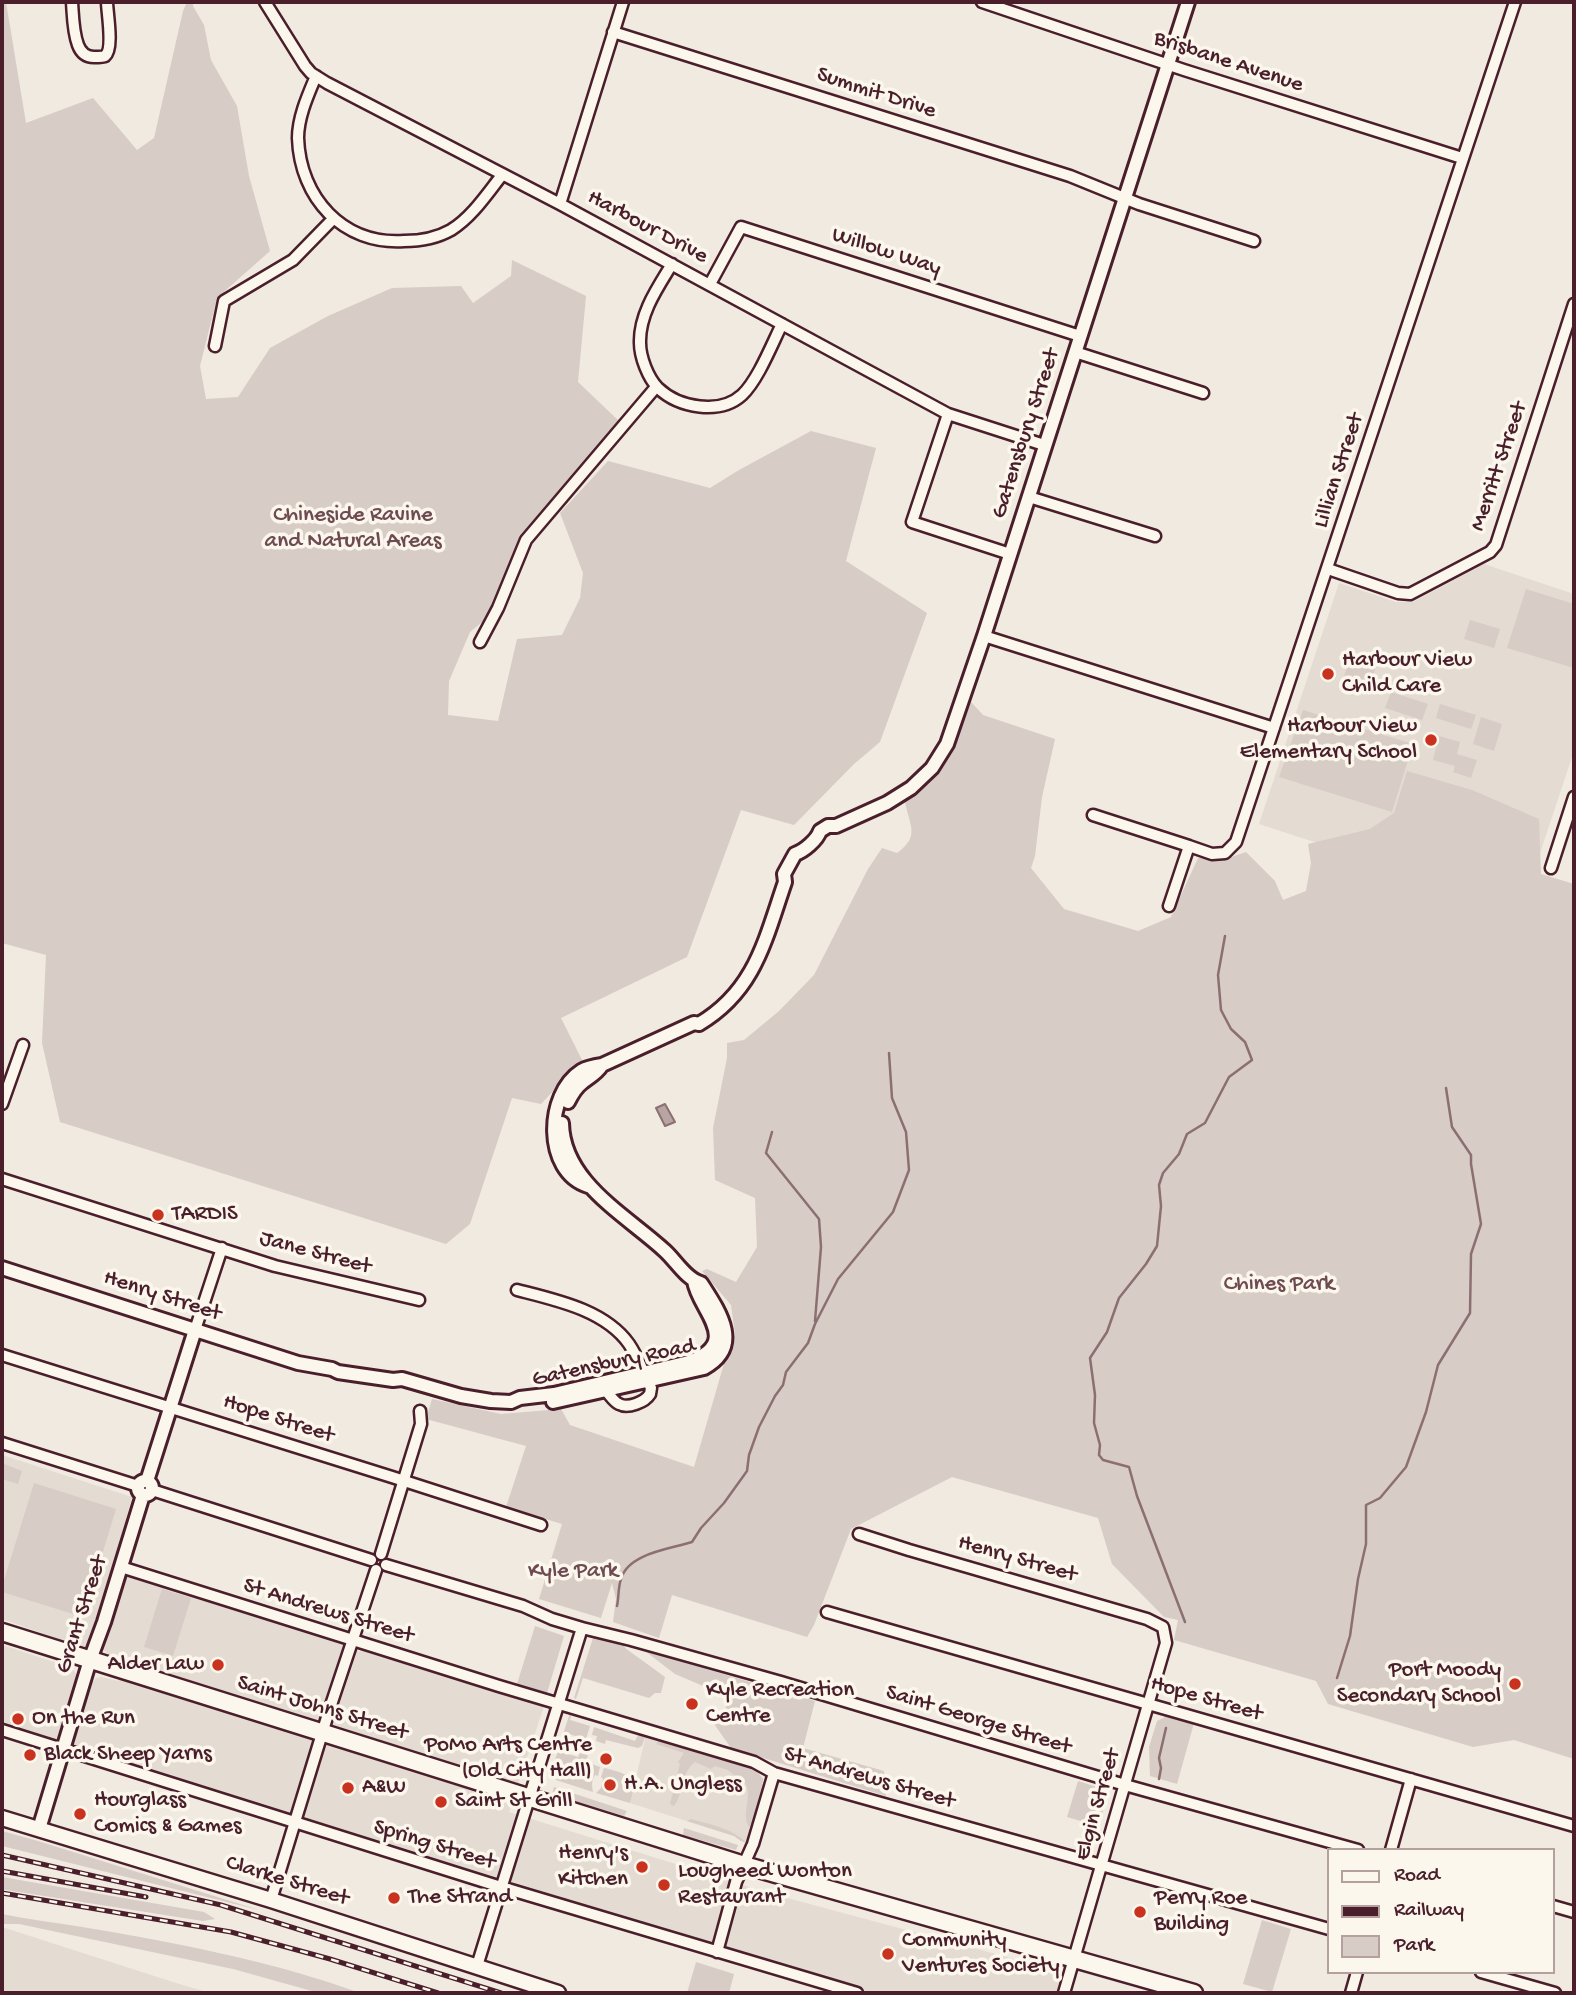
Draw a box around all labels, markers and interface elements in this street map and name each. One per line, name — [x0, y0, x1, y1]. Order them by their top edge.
street label: Brisbane Avenue — [1150, 26, 1306, 100]
street label: Summit Drive — [813, 62, 939, 126]
street label: Harbour Drive — [582, 185, 712, 271]
street label: Willow Way — [828, 222, 944, 284]
street label: Gatensbury Street — [987, 346, 1067, 522]
street label: Merritt Street — [1465, 399, 1535, 535]
street label: Lillian Street — [1308, 410, 1372, 532]
park label: Chineside Ravine and Natural Areas — [265, 502, 441, 556]
place label: Harbour View Child Care — [1342, 647, 1472, 701]
marker: Harbour View Child Care — [1320, 666, 1336, 682]
place label: Harbour View Elementary School — [1240, 713, 1417, 767]
marker: Harbour View Elementary School — [1423, 732, 1439, 748]
place label: TARDIS — [172, 1201, 238, 1229]
marker: TARDIS — [150, 1207, 166, 1223]
street label: Jane Street — [256, 1226, 374, 1282]
street label: Henry Street — [100, 1265, 224, 1329]
park label: Chines Park — [1224, 1271, 1334, 1299]
street label: Gatensbury Road — [530, 1333, 698, 1395]
street label: Hope Street — [219, 1389, 337, 1451]
street label: Henry Street — [954, 1530, 1080, 1590]
street label: Grant Street — [51, 1552, 115, 1678]
park label: Kyle Park — [528, 1558, 618, 1586]
street label: St Andrews Street — [240, 1573, 416, 1651]
place label: Alder Law — [107, 1651, 204, 1679]
marker: Alder Law — [210, 1657, 226, 1673]
place label: Port Moody Secondary School — [1337, 1657, 1501, 1711]
street label: Saint Johns Street — [233, 1670, 411, 1748]
street label: Hope Street — [1147, 1671, 1265, 1729]
marker: Port Moody Secondary School — [1507, 1676, 1523, 1692]
place label: Kyle Recreation Centre — [706, 1677, 854, 1731]
street label: Saint George Street — [882, 1680, 1074, 1762]
marker: Kyle Recreation Centre — [684, 1696, 700, 1712]
place label: On the Run — [32, 1705, 135, 1733]
marker: On the Run — [10, 1711, 26, 1727]
place label: PoMo Arts Centre (Old City Hall) — [424, 1732, 592, 1786]
place label: Black Sheep Yarns — [44, 1741, 212, 1769]
street label: St Andrews Street — [780, 1741, 958, 1817]
street label: Elgin Street — [1070, 1746, 1128, 1864]
marker: Black Sheep Yarns — [22, 1747, 38, 1763]
marker: PoMo Arts Centre (Old City Hall) — [598, 1751, 614, 1767]
place label: H.A. Ungless — [624, 1771, 742, 1799]
place label: A&W — [362, 1774, 406, 1802]
marker: H.A. Ungless — [602, 1777, 618, 1793]
marker: A&W — [340, 1780, 356, 1796]
place label: Hourglass Comics & Games — [94, 1787, 241, 1841]
place label: Saint St Grill — [455, 1788, 572, 1816]
marker: Saint St Grill — [433, 1794, 449, 1810]
marker: Hourglass Comics & Games — [72, 1806, 88, 1822]
street label: Spring Street — [370, 1814, 498, 1878]
place label: Henry's Kitchen — [558, 1840, 628, 1894]
legend — [1328, 1848, 1555, 1974]
street label: Clarke Street — [222, 1850, 352, 1914]
place label: Lougheed Wonton Restaurant — [678, 1858, 852, 1912]
marker: Henry's Kitchen — [634, 1859, 650, 1875]
text: Road — [1394, 1864, 1440, 1889]
marker: Lougheed Wonton Restaurant — [656, 1877, 672, 1893]
place label: The Strand — [408, 1884, 512, 1912]
place label: Perry Roe Building — [1154, 1885, 1247, 1939]
marker: The Strand — [386, 1890, 402, 1906]
text: Railway — [1394, 1899, 1464, 1924]
marker: Perry Roe Building — [1132, 1904, 1148, 1920]
place label: Community Ventures Society — [902, 1927, 1060, 1981]
text: Park — [1394, 1934, 1434, 1959]
marker: Community Ventures Society — [880, 1946, 896, 1962]

